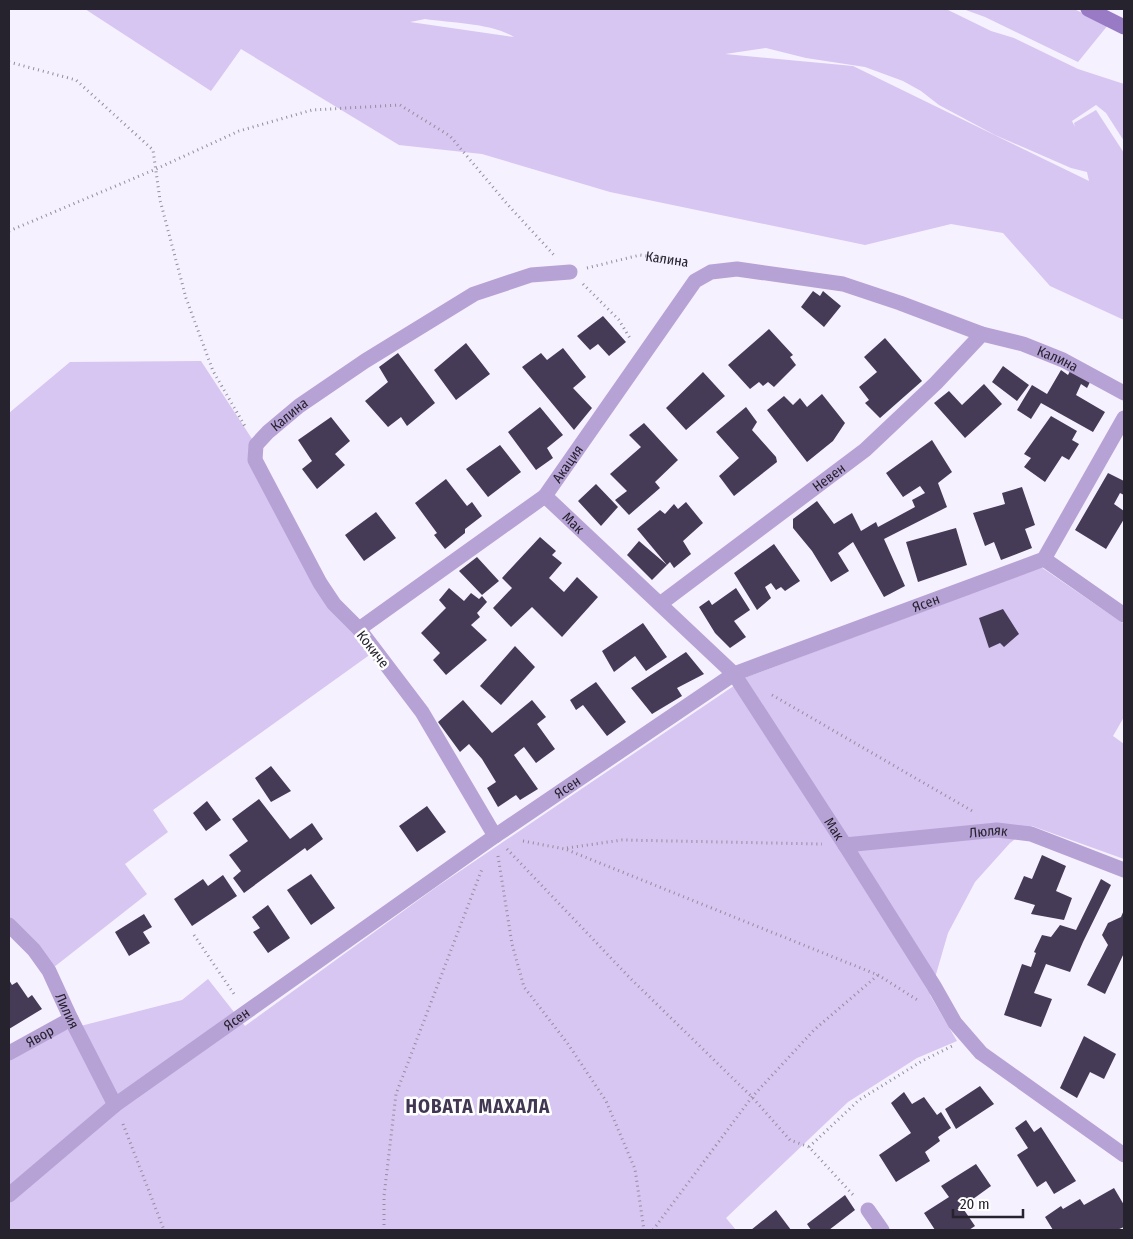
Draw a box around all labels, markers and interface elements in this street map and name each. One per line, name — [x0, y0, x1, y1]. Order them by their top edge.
street label: Калина — [644, 248, 690, 271]
street label: Калина — [1034, 343, 1081, 376]
street label: Калина — [267, 394, 311, 435]
street label: Акация — [549, 442, 587, 486]
street label: Невен — [809, 460, 849, 496]
street label: Мак — [559, 509, 588, 538]
street label: Ясен — [910, 590, 942, 616]
street label: Кокиче — [353, 627, 392, 671]
street label: Ясен — [551, 773, 584, 802]
street label: Мак — [820, 814, 848, 844]
street label: Люляк — [968, 822, 1009, 842]
street label: Лилия — [51, 990, 83, 1032]
street label: Ясен — [221, 1004, 253, 1034]
street label: Явор — [23, 1022, 57, 1051]
district label: НОВАТА МАХАЛА — [406, 1095, 550, 1118]
scale bar — [953, 1186, 1023, 1218]
text: 20 m — [960, 1195, 990, 1213]

